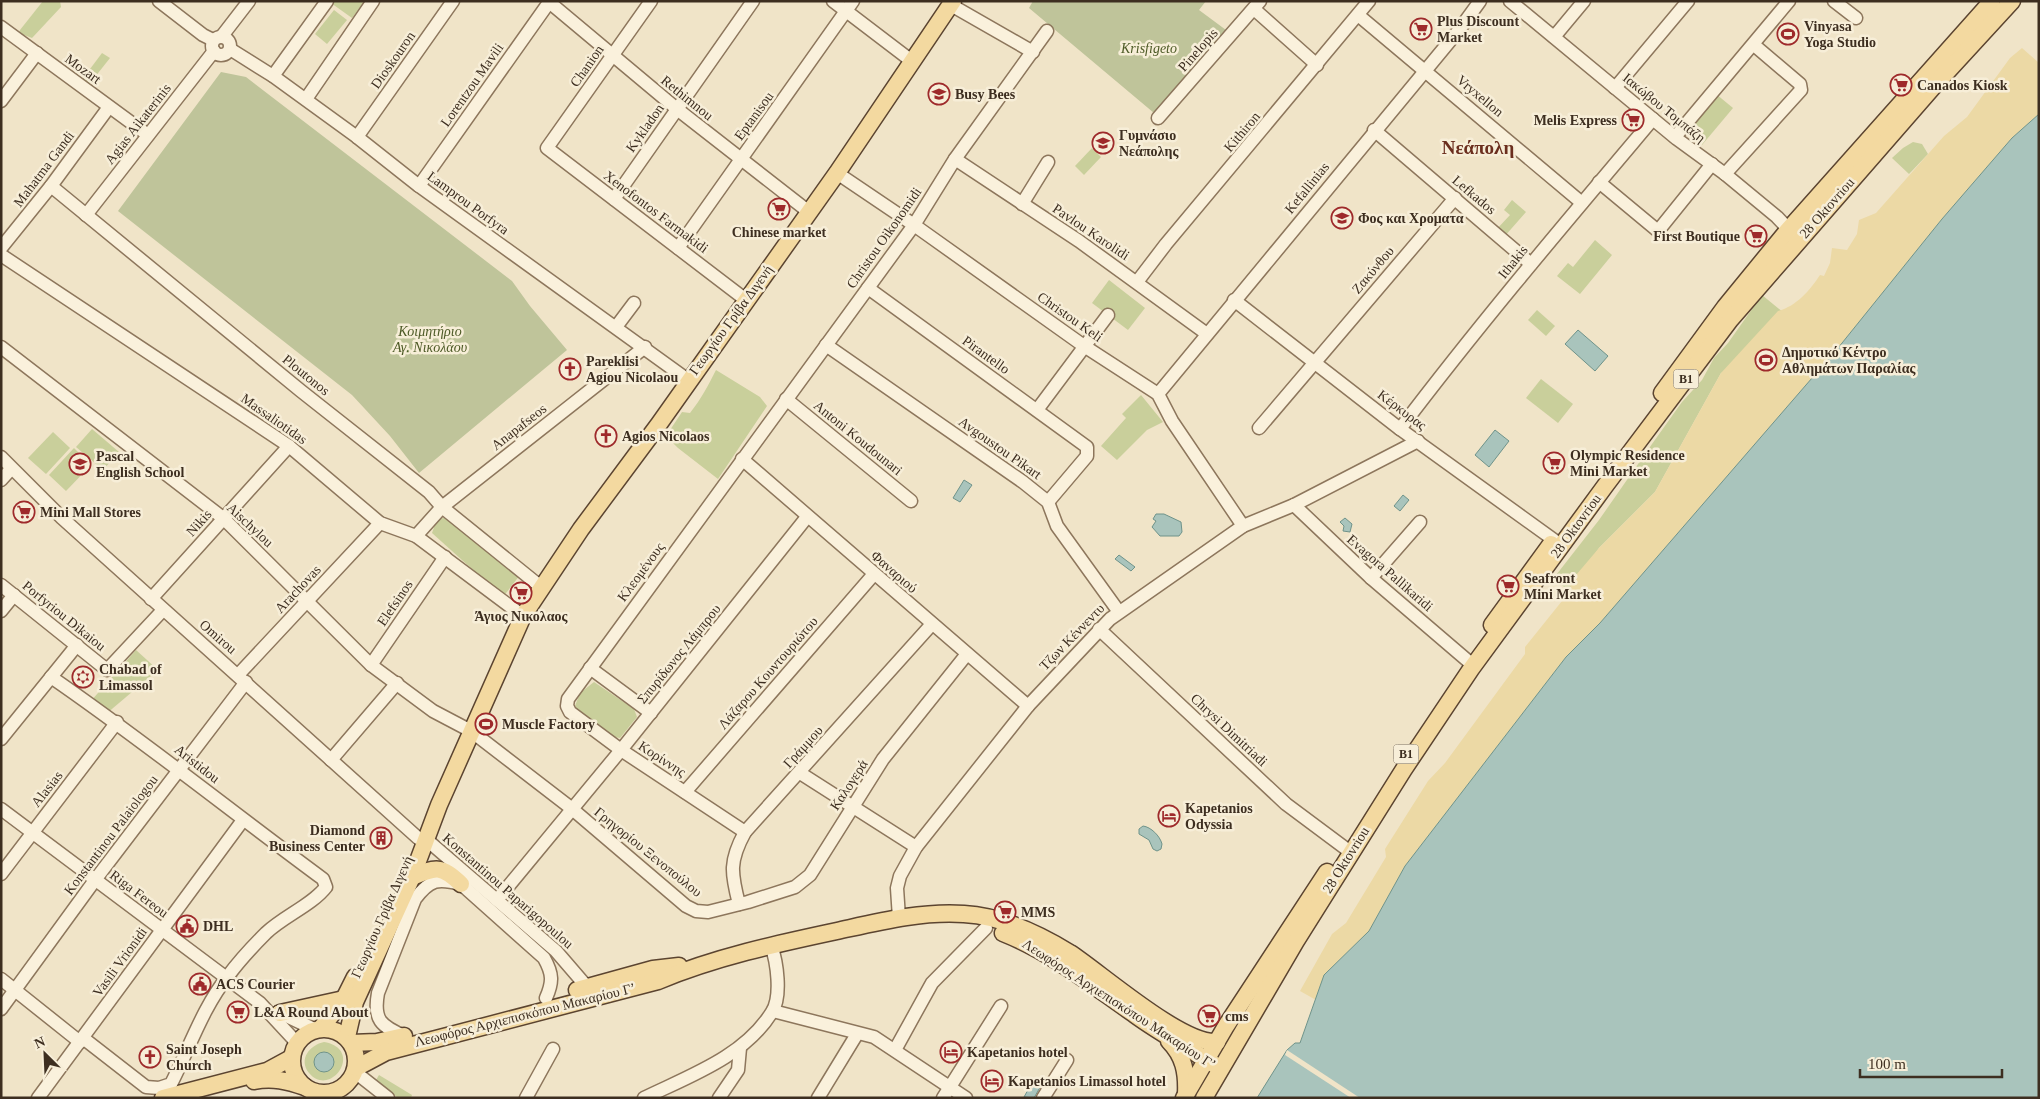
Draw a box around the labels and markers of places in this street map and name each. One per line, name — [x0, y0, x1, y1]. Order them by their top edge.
place label: Plus Discount Market — [1437, 14, 1519, 45]
supermarket icon: Plus Discount Market — [1409, 17, 1433, 41]
place label: Vinyasa Yoga Studio — [1804, 19, 1876, 50]
sports icon: Vinyasa Yoga Studio — [1776, 22, 1800, 46]
supermarket icon: Canados Kiosk — [1889, 73, 1913, 97]
place label: Canados Kiosk — [1917, 78, 2008, 93]
school or university icon: Busy Bees — [927, 82, 951, 106]
place label: Busy Bees — [955, 87, 1016, 102]
supermarket icon: Melis Express — [1621, 108, 1645, 132]
place label: Melis Express — [1534, 113, 1618, 128]
place label: Γυμνάσιο Νεάπολης — [1119, 128, 1179, 159]
school or university icon: Γυμνάσιο Νεάπολης — [1091, 131, 1115, 155]
supermarket icon: Chinese market — [767, 197, 791, 221]
school or university icon: Φος και Χροματα — [1330, 206, 1354, 230]
place label: Φος και Χροματα — [1358, 211, 1464, 226]
supermarket icon: First Boutique — [1744, 224, 1768, 248]
place label: Chinese market — [732, 225, 827, 240]
place label: First Boutique — [1653, 229, 1740, 244]
place label: Δημοτικό Κέντρο Αθλημάτων Παραλίας — [1782, 345, 1916, 376]
sports icon: Δημοτικό Κέντρο Αθλημάτων Παραλίας — [1754, 348, 1778, 372]
place label: Pareklisi Agiou Nicolaou — [586, 354, 678, 385]
church icon: Pareklisi Agiou Nicolaou — [558, 357, 582, 381]
church icon: Agios Nicolaos — [594, 424, 618, 448]
place label: Agios Nicolaos — [622, 429, 710, 444]
place label: Olympic Residence Mini Market — [1570, 448, 1685, 479]
place label: Pascal English School — [96, 449, 184, 480]
supermarket icon: Olympic Residence Mini Market — [1542, 451, 1566, 475]
school or university icon: Pascal English School — [68, 452, 92, 476]
supermarket icon: Mini Mall Stores — [12, 500, 36, 524]
place label: Mini Mall Stores — [40, 505, 141, 520]
place label: Seafront Mini Market — [1524, 571, 1602, 602]
supermarket icon: Seafront Mini Market — [1496, 574, 1520, 598]
supermarket icon: Άγιος Νικολαος — [509, 581, 533, 605]
place label: Άγιος Νικολαος — [475, 609, 569, 624]
place label: Chabad of Limassol — [99, 662, 162, 693]
synagogue icon: Chabad of Limassol — [71, 665, 95, 689]
sports icon: Muscle Factory — [474, 712, 498, 736]
place label: Muscle Factory — [502, 717, 595, 732]
place label: Kapetanios Odyssia — [1185, 801, 1253, 832]
hotel icon: Kapetanios Odyssia — [1157, 804, 1181, 828]
place label: Diamond Business Center — [269, 823, 365, 854]
building icon: Diamond Business Center — [369, 826, 393, 850]
supermarket icon: MMS — [993, 900, 1017, 924]
place label: MMS — [1021, 905, 1055, 920]
public building icon: DHL — [175, 914, 199, 938]
place label: DHL — [203, 919, 233, 934]
public building icon: ACS Courier — [188, 972, 212, 996]
place label: ACS Courier — [216, 977, 295, 992]
supermarket icon: L&A Round About — [226, 1000, 250, 1024]
supermarket icon: cms — [1197, 1004, 1221, 1028]
place label: L&A Round About — [254, 1005, 369, 1020]
place label: cms — [1225, 1009, 1249, 1024]
hotel icon: Kapetanios hotel — [939, 1040, 963, 1064]
place label: Saint Joseph Church — [166, 1042, 242, 1073]
church icon: Saint Joseph Church — [138, 1045, 162, 1069]
place label: Kapetanios hotel — [967, 1045, 1068, 1060]
hotel icon: Kapetanios Limassol hotel — [980, 1069, 1004, 1093]
place label: Kapetanios Limassol hotel — [1008, 1074, 1166, 1089]

